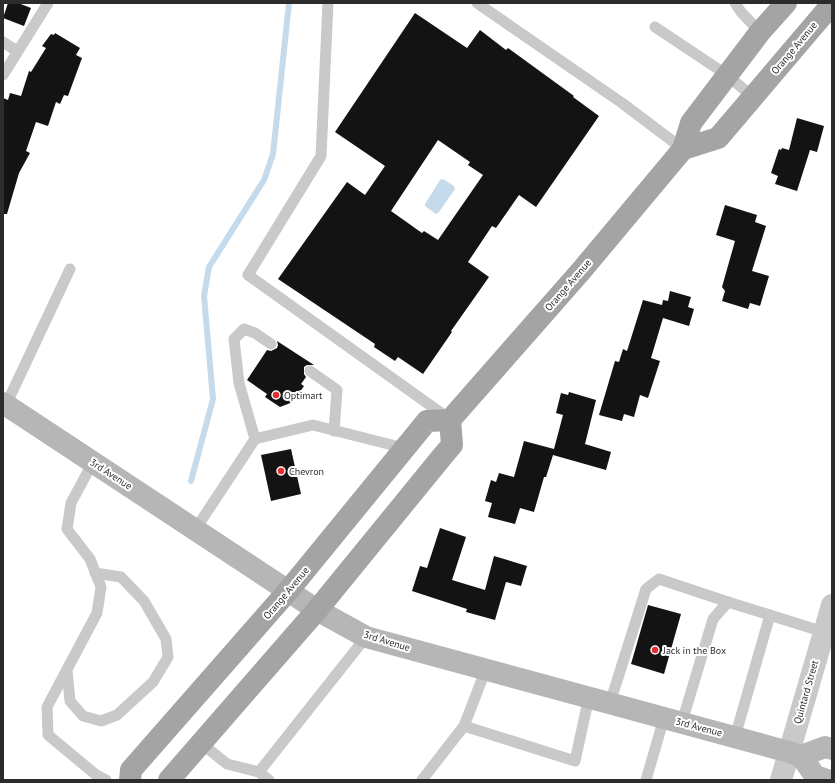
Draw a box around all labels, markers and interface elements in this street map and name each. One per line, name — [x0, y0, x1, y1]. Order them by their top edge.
street label: Orange Avenue — [768, 19, 820, 77]
street label: Orange Avenue — [542, 256, 594, 314]
place label: Optimart — [284, 389, 323, 402]
marker: Optimart — [271, 390, 281, 400]
street label: 3rd Avenue — [87, 456, 135, 492]
place label: Chevron — [289, 465, 324, 478]
marker: Chevron — [276, 466, 286, 476]
street label: Orange Avenue — [260, 564, 312, 622]
street label: 3rd Avenue — [362, 628, 412, 654]
place label: Jack in the Box — [662, 644, 726, 657]
marker: Jack in the Box — [650, 645, 660, 655]
street label: Quintard Street — [791, 658, 821, 725]
street label: 3rd Avenue — [674, 715, 724, 739]

